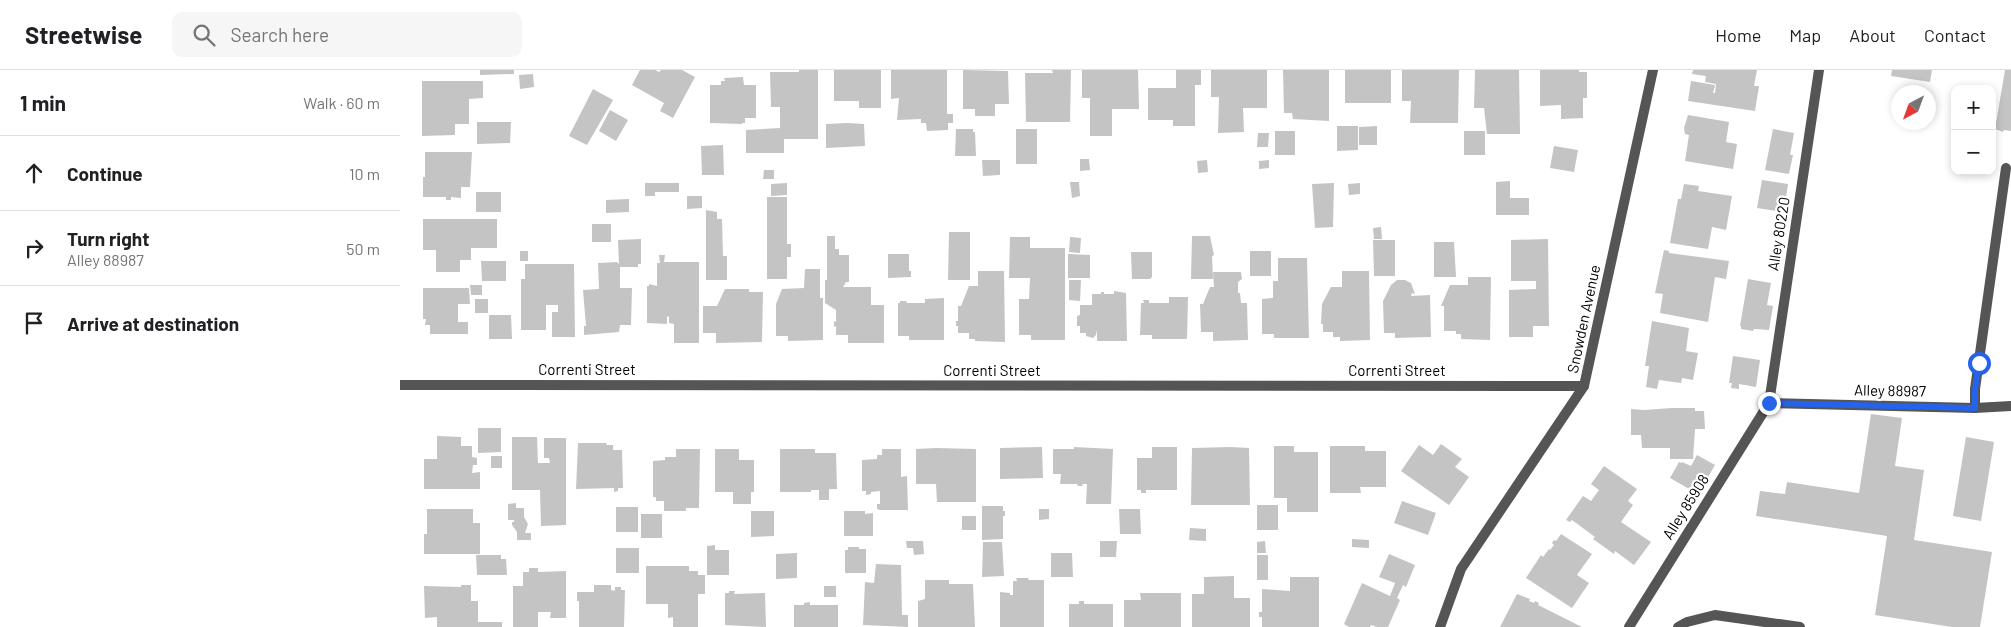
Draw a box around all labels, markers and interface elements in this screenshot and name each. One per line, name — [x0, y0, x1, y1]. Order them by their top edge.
search box — [172, 12, 522, 57]
text: Streetwise — [25, 20, 142, 49]
icon: search — [190, 21, 218, 49]
text: Search here — [230, 23, 329, 46]
text: Home — [1715, 24, 1761, 46]
text: Map — [1789, 24, 1821, 46]
text: About — [1849, 24, 1896, 46]
text: Contact — [1924, 24, 1986, 46]
north arrow — [1891, 85, 1936, 130]
map controls — [1951, 85, 1996, 175]
button: + — [1951, 85, 1996, 130]
text: 1 min — [20, 90, 66, 115]
text: Walk · 60 m — [303, 93, 380, 112]
button: − — [1951, 130, 1996, 175]
icon: ahead — [20, 159, 48, 187]
text: Continue — [67, 162, 143, 185]
text: 10 m — [349, 164, 380, 183]
street label: Alley 80220 — [1763, 196, 1793, 272]
text: Turn right — [67, 227, 149, 250]
icon: right — [20, 234, 48, 262]
text: 50 m — [346, 239, 380, 258]
text: Alley 88987 — [67, 250, 144, 269]
street label: Snowden Avenue — [1563, 263, 1603, 375]
icon: arrive — [20, 309, 48, 337]
text: Arrive at destination — [67, 312, 239, 335]
route start — [1968, 352, 1991, 375]
street label: Correnti Street — [538, 360, 636, 378]
street label: Correnti Street — [943, 361, 1041, 379]
street label: Correnti Street — [1348, 361, 1446, 379]
street label: Alley 88987 — [1854, 380, 1926, 400]
route end — [1758, 392, 1781, 415]
street label: Alley 85908 — [1658, 471, 1712, 542]

